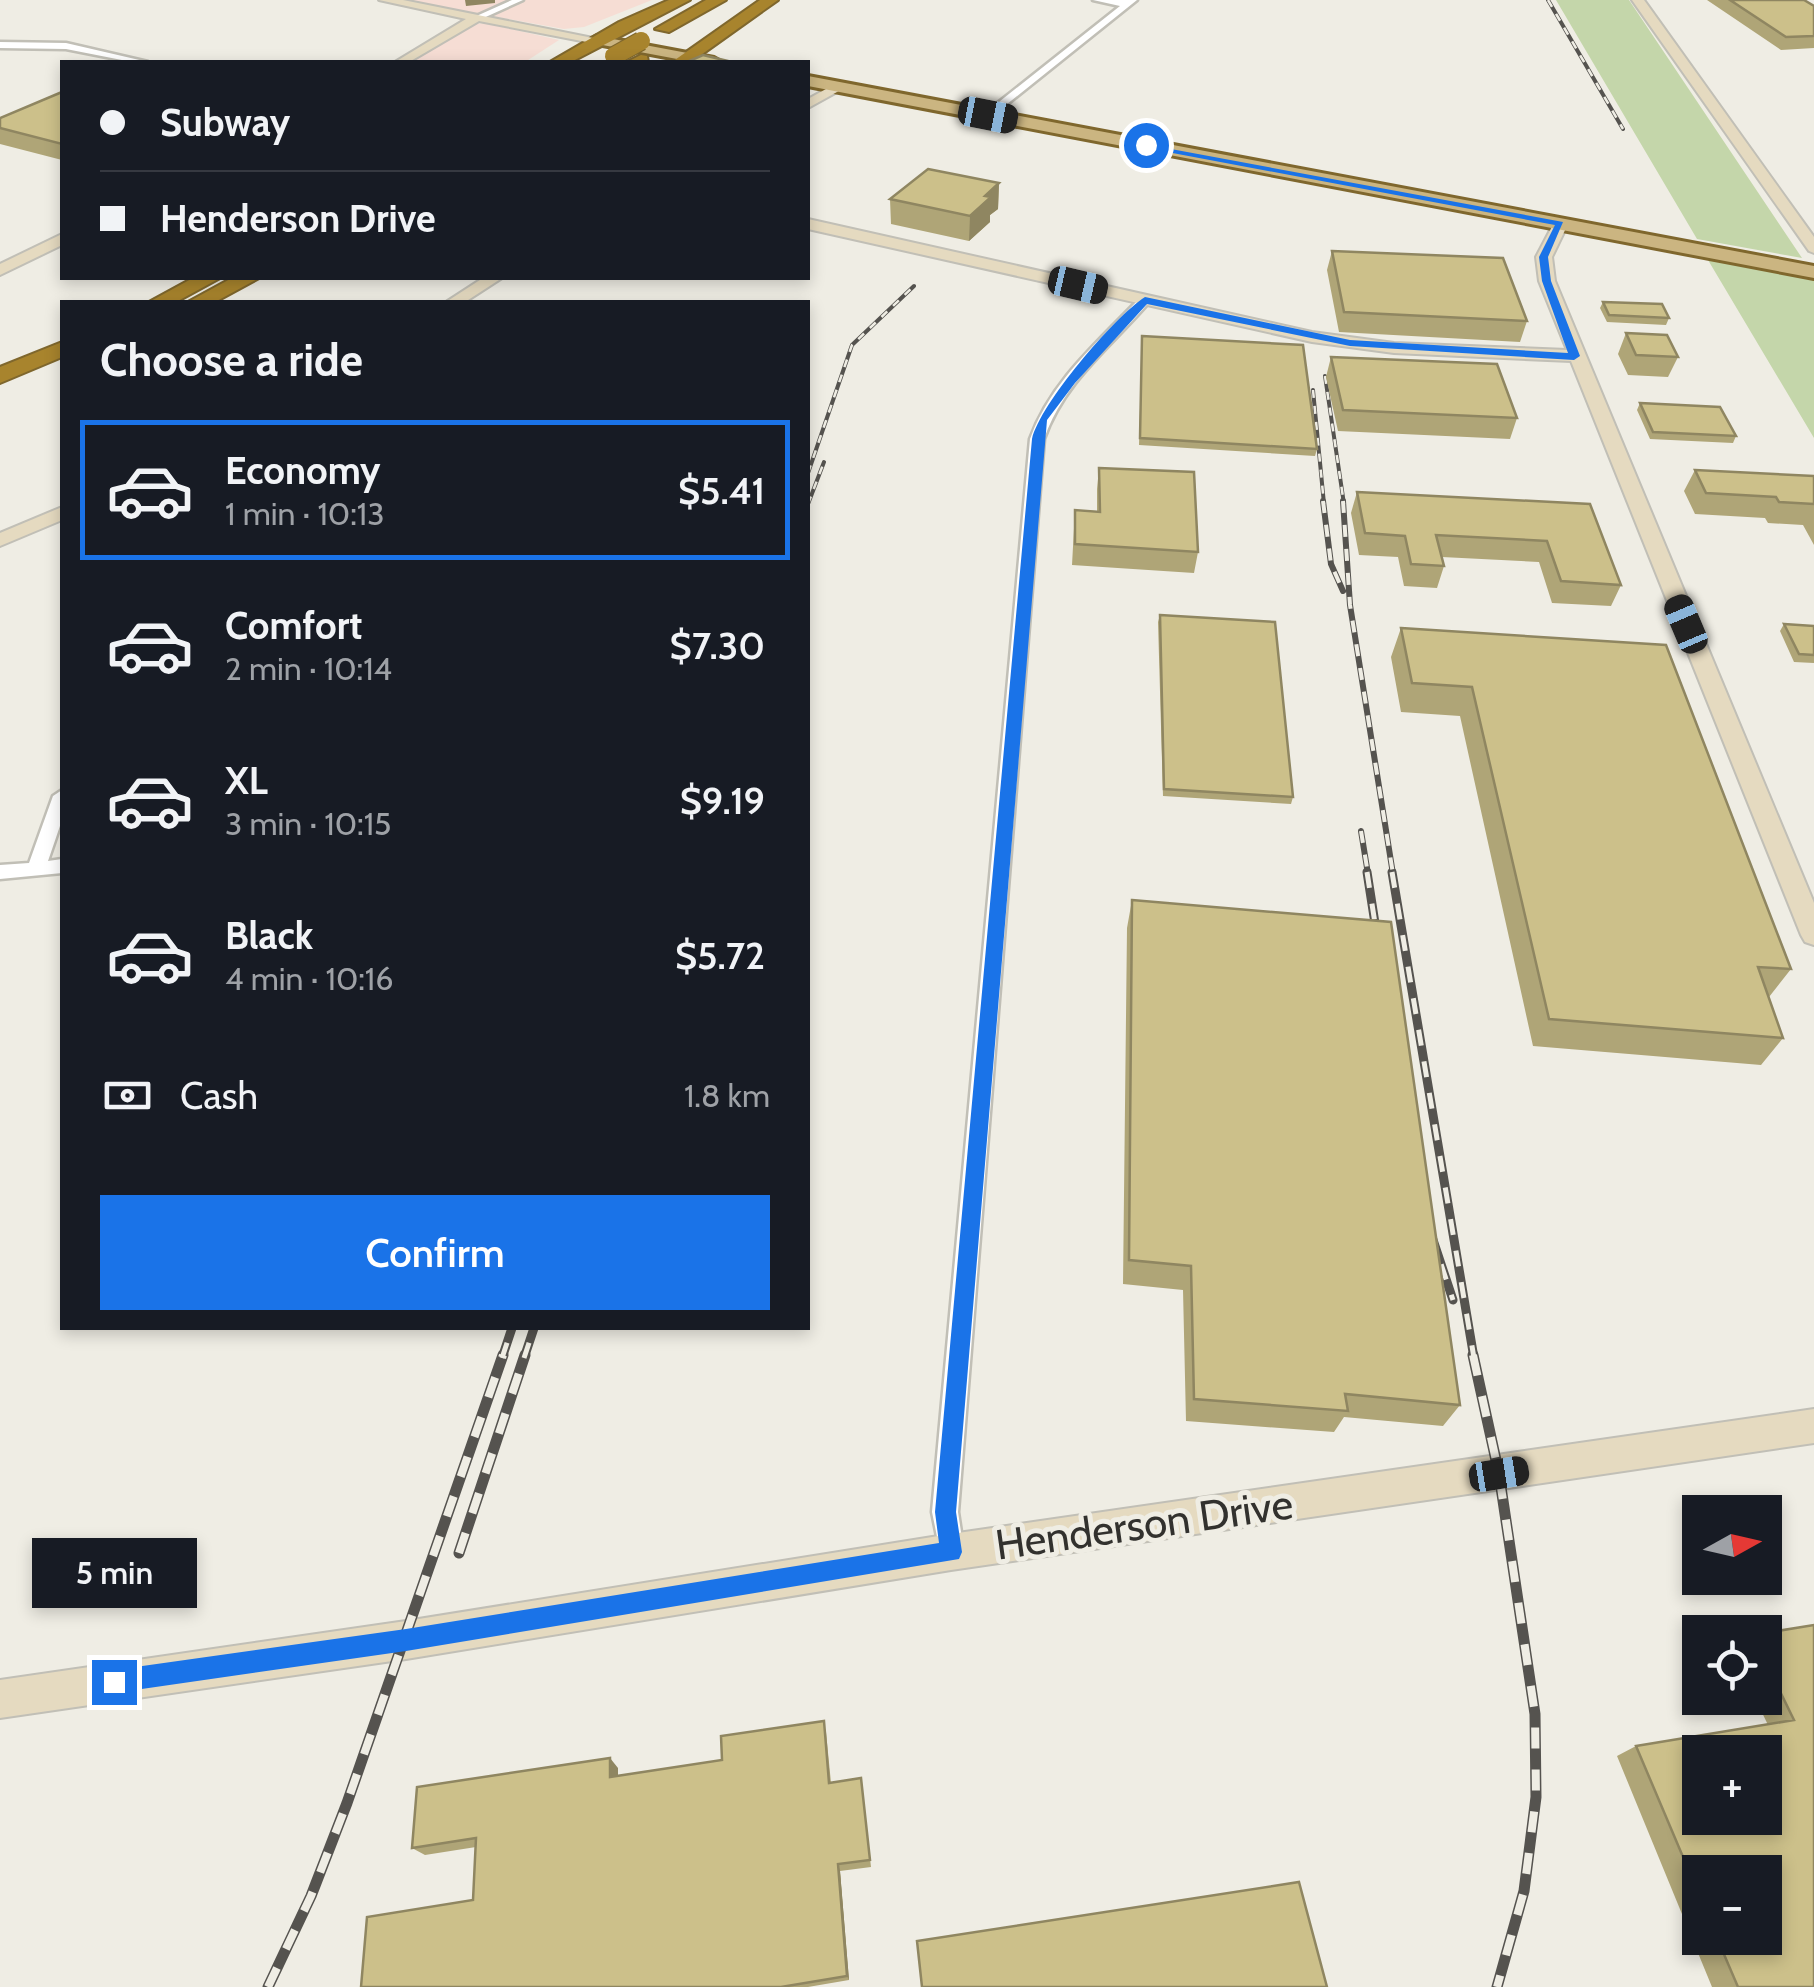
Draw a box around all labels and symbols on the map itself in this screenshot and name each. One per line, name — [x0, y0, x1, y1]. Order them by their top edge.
car — [956, 95, 1020, 135]
route start — [1124, 123, 1169, 168]
car — [1045, 264, 1111, 306]
car — [1660, 591, 1712, 657]
car — [1467, 1454, 1531, 1494]
street label: Henderson Drive — [992, 1477, 1296, 1571]
north arrow — [1682, 1495, 1782, 1595]
callout: 5 min — [32, 1537, 196, 1607]
route end — [92, 1660, 137, 1705]

